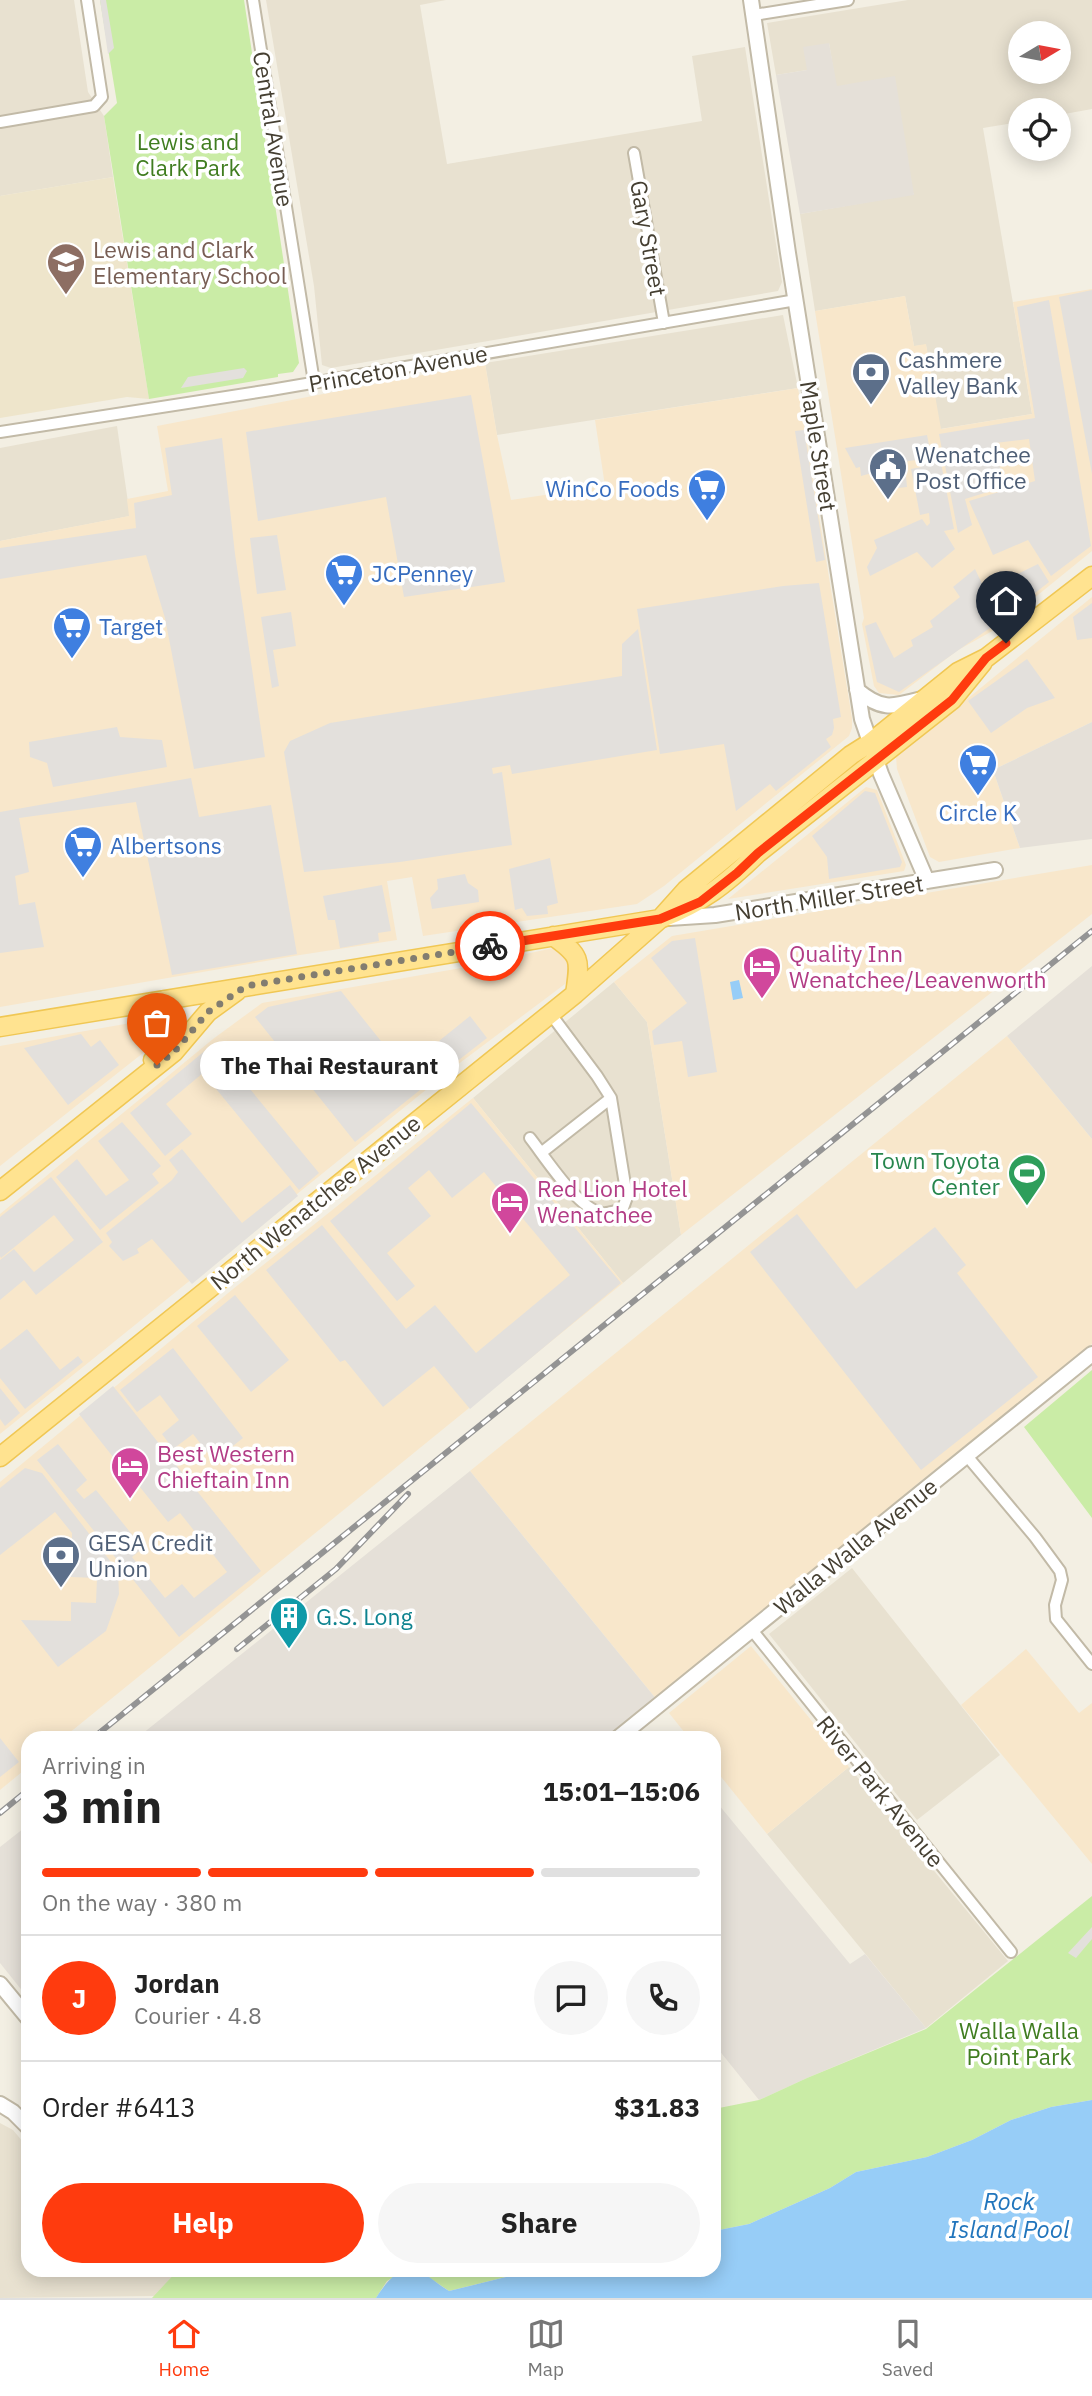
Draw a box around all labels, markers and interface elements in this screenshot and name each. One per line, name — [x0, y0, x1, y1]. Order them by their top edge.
north arrow — [1008, 21, 1071, 84]
map controls — [1008, 21, 1071, 161]
street label: Central Avenue — [247, 49, 301, 209]
button: locate — [1008, 98, 1071, 161]
park label: Lewis and Clark Park — [135, 126, 241, 182]
street label: Gary Street — [624, 178, 674, 298]
place label: Lewis and Clark Elementary School — [93, 234, 287, 290]
school or university icon: Lewis and Clark Elementary School — [45, 241, 87, 296]
street label: Princeton Avenue — [306, 337, 490, 399]
place label: Cashmere Valley Bank — [898, 344, 1018, 400]
bank icon: Cashmere Valley Bank — [850, 351, 892, 406]
street label: Maple Street — [794, 379, 844, 513]
place label: Wenatchee Post Office — [915, 439, 1031, 495]
public building icon: Wenatchee Post Office — [867, 446, 909, 501]
supermarket icon: WinCo Foods — [686, 467, 728, 522]
place label: WinCo Foods — [546, 473, 680, 503]
supermarket icon: JCPenney — [323, 552, 365, 607]
place label: JCPenney — [371, 558, 474, 588]
pin — [976, 571, 1036, 643]
icon: home — [987, 582, 1025, 620]
supermarket icon: Target — [51, 605, 93, 660]
place label: Target — [99, 611, 163, 641]
supermarket icon: Circle K — [957, 742, 999, 797]
place label: Circle K — [939, 797, 1018, 827]
supermarket icon: Albertsons — [62, 824, 104, 879]
place label: Albertsons — [110, 830, 222, 860]
street label: North Miller Street — [732, 867, 926, 927]
courier — [455, 911, 525, 981]
icon: bike — [471, 927, 509, 965]
place label: Quality Inn Wenatchee/Leavenworth — [789, 938, 1047, 994]
hotel icon: Quality Inn Wenatchee/Leavenworth — [741, 945, 783, 1000]
pin — [127, 993, 187, 1065]
icon: bag — [138, 1004, 176, 1042]
callout: The Thai Restaurant — [199, 1040, 458, 1090]
text: The Thai Restaurant — [221, 1050, 438, 1080]
street label: North Wenatchee Avenue — [204, 1108, 426, 1296]
place label: Town Toyota Center — [870, 1145, 1001, 1201]
sports icon: Town Toyota Center — [1006, 1152, 1048, 1207]
place label: Red Lion Hotel Wenatchee — [537, 1173, 687, 1229]
hotel icon: Red Lion Hotel Wenatchee — [489, 1180, 531, 1235]
place label: Best Western Chieftain Inn — [157, 1438, 295, 1494]
hotel icon: Best Western Chieftain Inn — [109, 1445, 151, 1500]
street label: Walla Walla Avenue — [767, 1471, 943, 1621]
place label: GESA Credit Union — [88, 1527, 213, 1583]
bank icon: GESA Credit Union — [40, 1534, 82, 1589]
building icon: G.S. Long — [268, 1595, 310, 1650]
place label: G.S. Long — [316, 1601, 413, 1631]
street label: River Park Avenue — [811, 1709, 951, 1873]
text: Arriving in — [42, 1750, 146, 1780]
text: 15:01–15:06 — [543, 1774, 700, 1808]
text: 3 min — [42, 1776, 162, 1836]
text: On the way · 380 m — [42, 1887, 242, 1917]
button: chat — [534, 1961, 608, 2035]
button: phone — [626, 1961, 700, 2035]
text: Jordan — [134, 1966, 220, 2000]
text: J — [72, 1981, 86, 2015]
text: Courier · 4.8 — [134, 2000, 262, 2030]
park label: Walla Walla Point Park — [959, 2015, 1079, 2071]
text: Order #6413 — [42, 2090, 196, 2124]
text: $31.83 — [614, 2090, 700, 2124]
button: Help — [42, 2183, 364, 2263]
button: Share — [378, 2183, 700, 2263]
water label: Rock Island Pool — [949, 2185, 1070, 2245]
tab: Home — [159, 2315, 210, 2381]
tab: Map — [527, 2315, 565, 2381]
tab: Saved — [882, 2315, 933, 2381]

